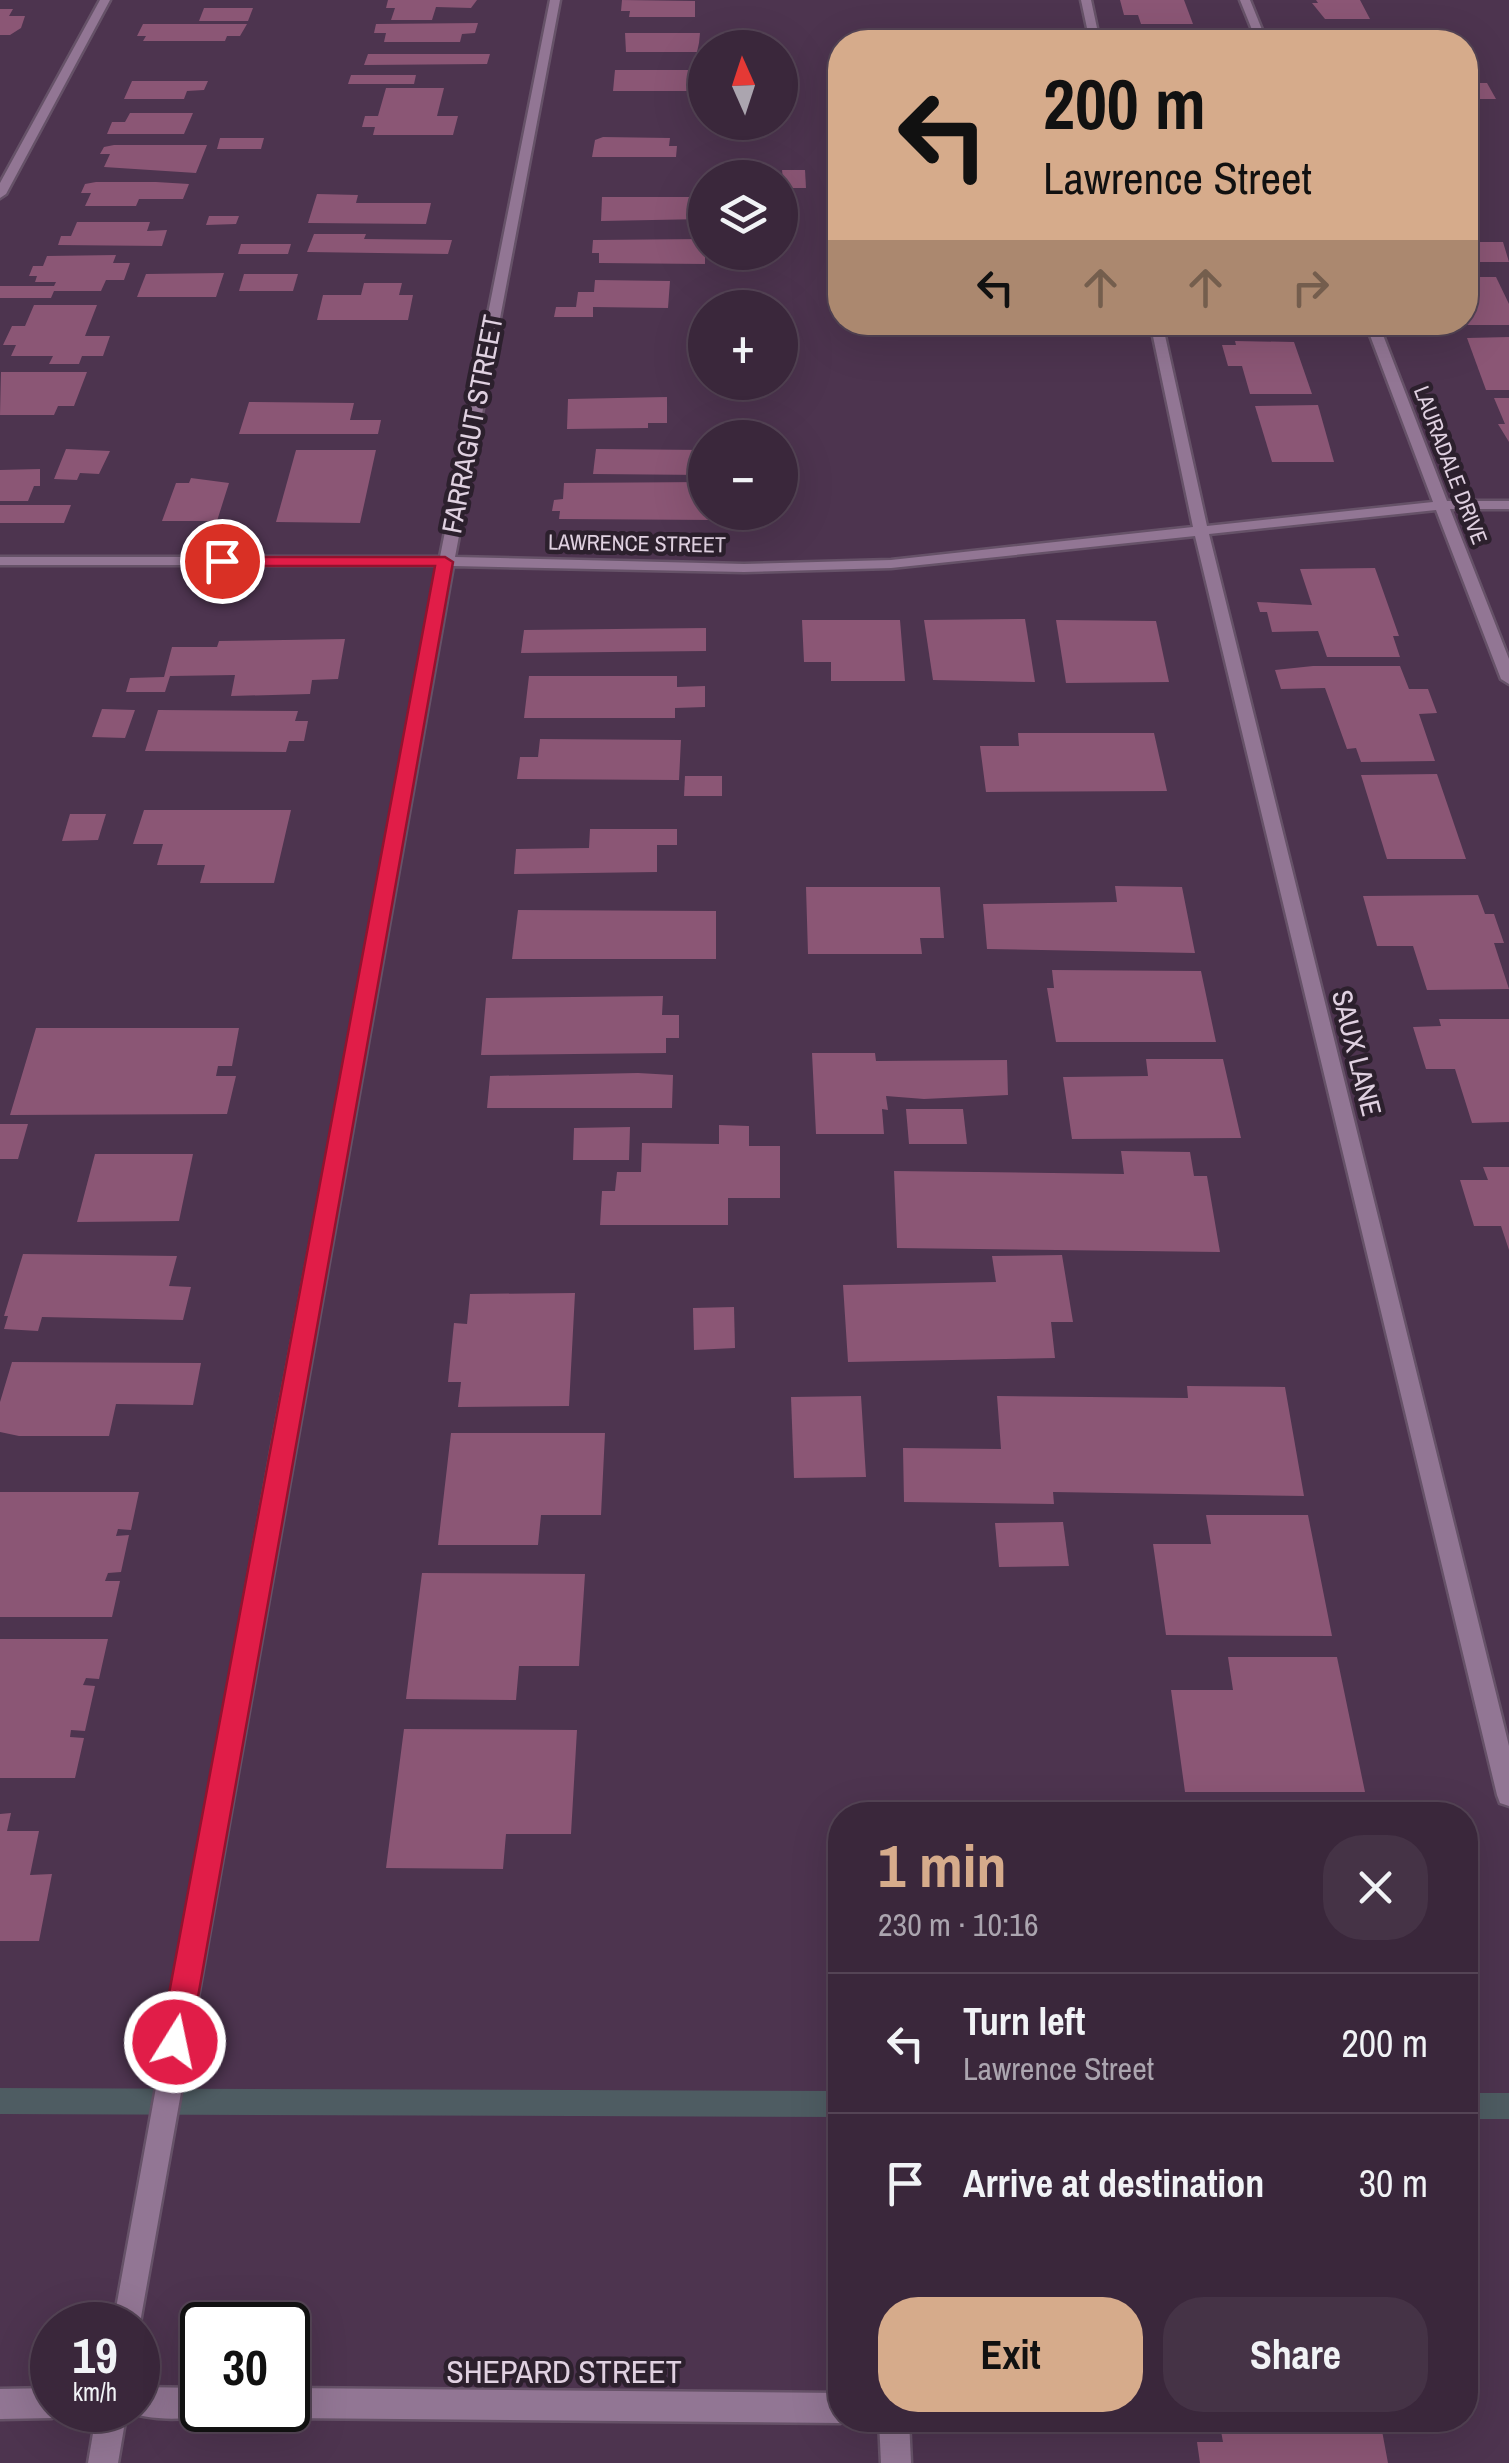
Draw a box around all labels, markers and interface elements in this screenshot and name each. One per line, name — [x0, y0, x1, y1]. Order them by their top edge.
north arrow — [688, 30, 798, 140]
map controls — [688, 30, 798, 530]
text: 200 m — [1043, 57, 1206, 151]
icon: left — [878, 70, 1008, 200]
text: Lawrence Street — [1043, 147, 1312, 208]
button: layers — [688, 160, 798, 270]
icon: left — [968, 260, 1023, 315]
icon: ahead — [1073, 260, 1128, 315]
icon: ahead — [1178, 260, 1233, 315]
icon: right — [1283, 260, 1338, 315]
button: + — [688, 290, 798, 400]
street label: FARRAGUT STREET — [432, 312, 512, 536]
street label: LAURADALE DRIVE — [1407, 381, 1495, 549]
button: − — [688, 420, 798, 530]
pin — [180, 519, 265, 604]
street label: LAWRENCE STREET — [548, 526, 726, 560]
icon: arrive — [195, 534, 250, 589]
street label: SAUX LANE — [1323, 986, 1391, 1120]
text: 1 min — [878, 1825, 1007, 1906]
button: close — [1323, 1835, 1428, 1940]
text: 230 m · 10:16 — [878, 1903, 1038, 1946]
position arrow — [123, 1990, 227, 2094]
text: Turn left — [963, 1996, 1085, 2047]
icon: left — [878, 2016, 933, 2071]
text: 200 m — [1341, 2018, 1428, 2069]
text: Lawrence Street — [963, 2047, 1154, 2090]
icon: arrive — [878, 2156, 933, 2211]
text: Arrive at destination — [963, 2158, 1264, 2209]
text: 30 m — [1359, 2158, 1428, 2209]
button: Exit — [878, 2297, 1143, 2412]
button: Share — [1163, 2297, 1428, 2412]
speed limit sign: 30 — [180, 2302, 310, 2432]
text: 19 — [72, 2321, 118, 2389]
street label: SHEPARD STREET — [446, 2350, 682, 2393]
text: km/h — [73, 2375, 117, 2409]

